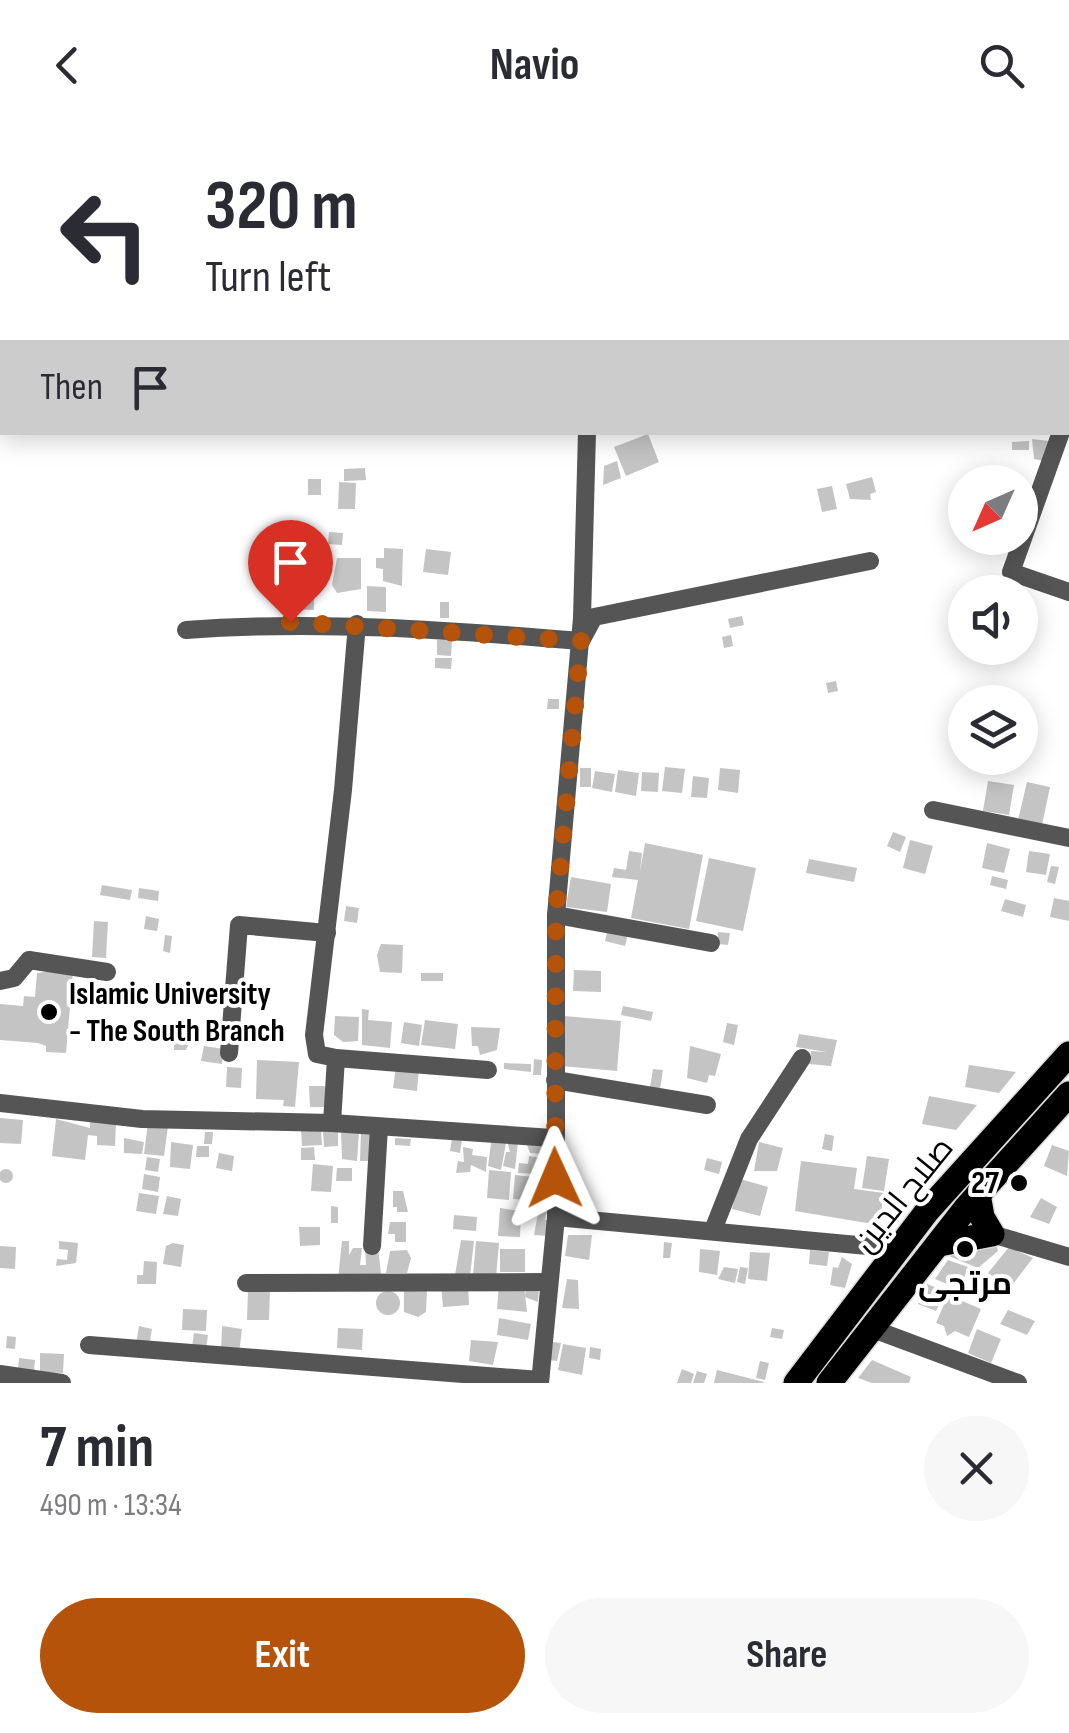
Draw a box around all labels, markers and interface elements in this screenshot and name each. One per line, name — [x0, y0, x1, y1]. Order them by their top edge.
icon: back — [40, 38, 95, 93]
text: Navio — [490, 38, 579, 93]
icon: search — [974, 38, 1029, 93]
text: 320 m — [205, 165, 358, 249]
icon: left — [40, 170, 170, 300]
text: Turn left — [205, 250, 331, 305]
icon: arrive — [123, 360, 178, 415]
text: Then — [40, 365, 103, 410]
north arrow — [948, 465, 1038, 555]
map controls — [948, 465, 1038, 775]
pin — [248, 520, 333, 623]
icon: arrive — [263, 535, 318, 590]
button: sound — [948, 575, 1038, 665]
button: layers — [948, 685, 1038, 775]
place label: Islamic University - The South Branch — [69, 975, 285, 1051]
marker: Islamic University - The South Branch — [38, 1001, 60, 1023]
position arrow — [503, 1126, 607, 1230]
street label: صلاح الدين — [846, 1130, 963, 1261]
place label: 27 — [971, 1164, 999, 1203]
marker: 27 — [1008, 1172, 1030, 1194]
marker: مرتجى — [954, 1238, 976, 1260]
place label: مرتجى — [918, 1265, 1012, 1304]
text: 7 min — [40, 1412, 154, 1484]
button: close — [924, 1416, 1029, 1521]
text: 490 m · 13:34 — [40, 1486, 182, 1525]
button: Exit — [40, 1598, 525, 1713]
button: Share — [545, 1598, 1029, 1713]

